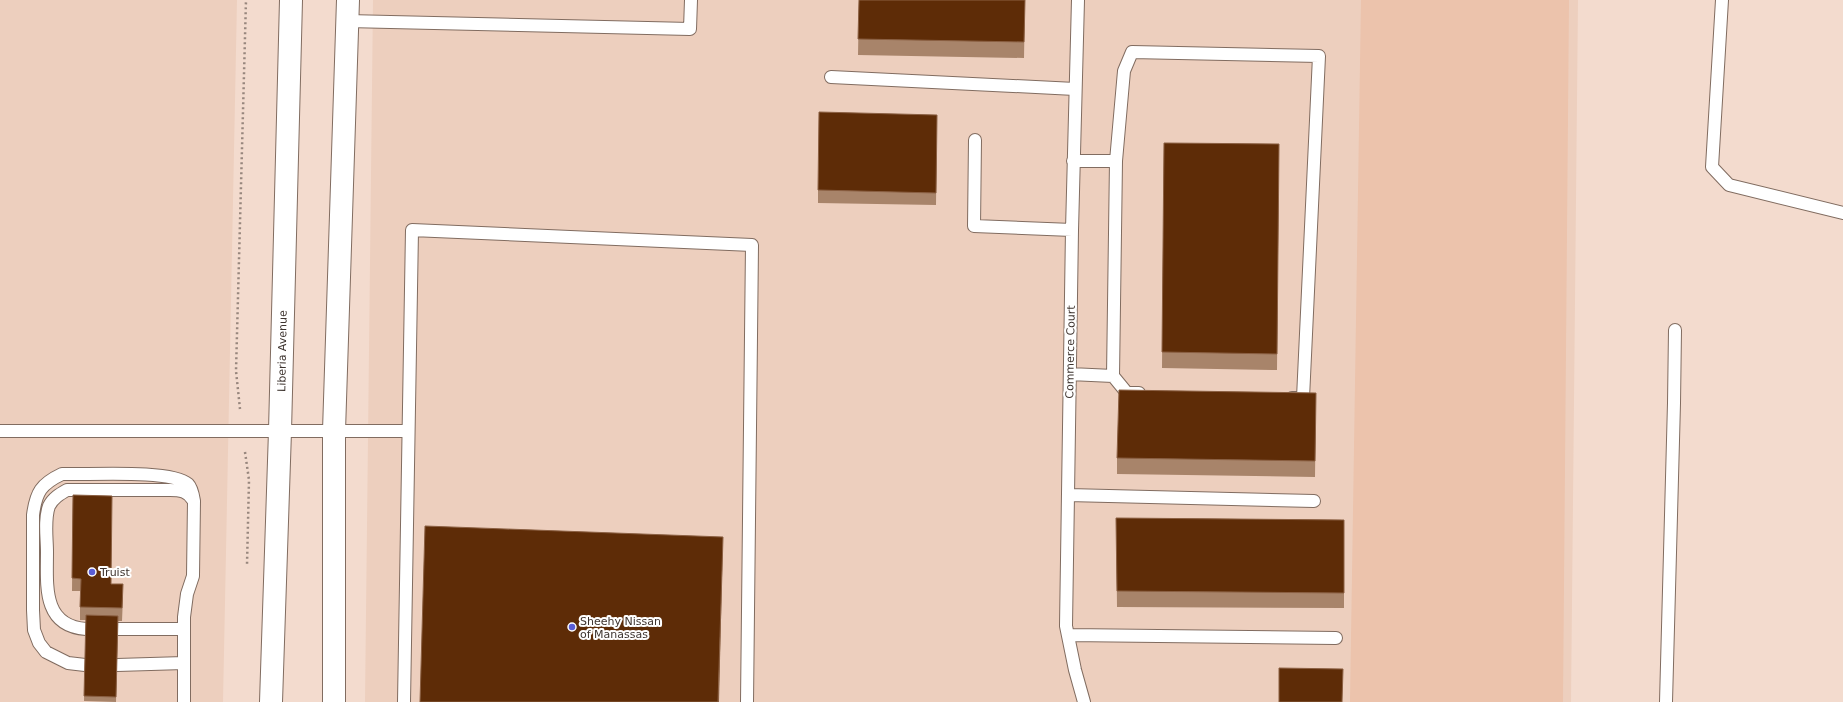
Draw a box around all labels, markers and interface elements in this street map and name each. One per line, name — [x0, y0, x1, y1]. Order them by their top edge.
street label: Commerce Court — [1063, 305, 1078, 399]
street label: Liberia Avenue — [275, 310, 290, 392]
place label: Truist — [99, 566, 130, 579]
marker: Truist — [87, 567, 97, 577]
place label: Sheehy Nissan of Manassas — [580, 615, 661, 641]
marker: Sheehy Nissan of Manassas — [567, 622, 577, 632]

